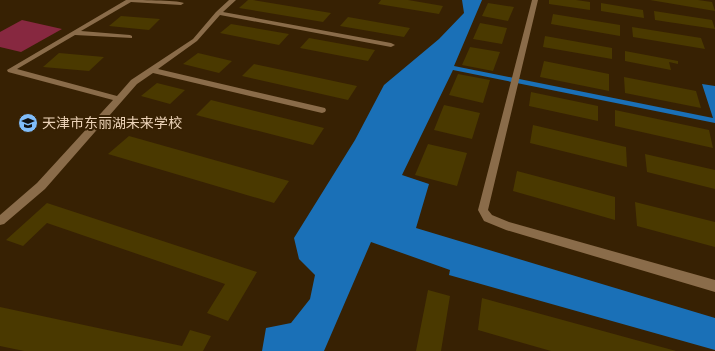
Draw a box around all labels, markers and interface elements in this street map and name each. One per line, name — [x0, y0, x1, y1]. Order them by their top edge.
school or university icon: 天津市东丽湖未来学校 — [17, 112, 39, 134]
place label: 天津市东丽湖未来学校 — [42, 112, 182, 132]

